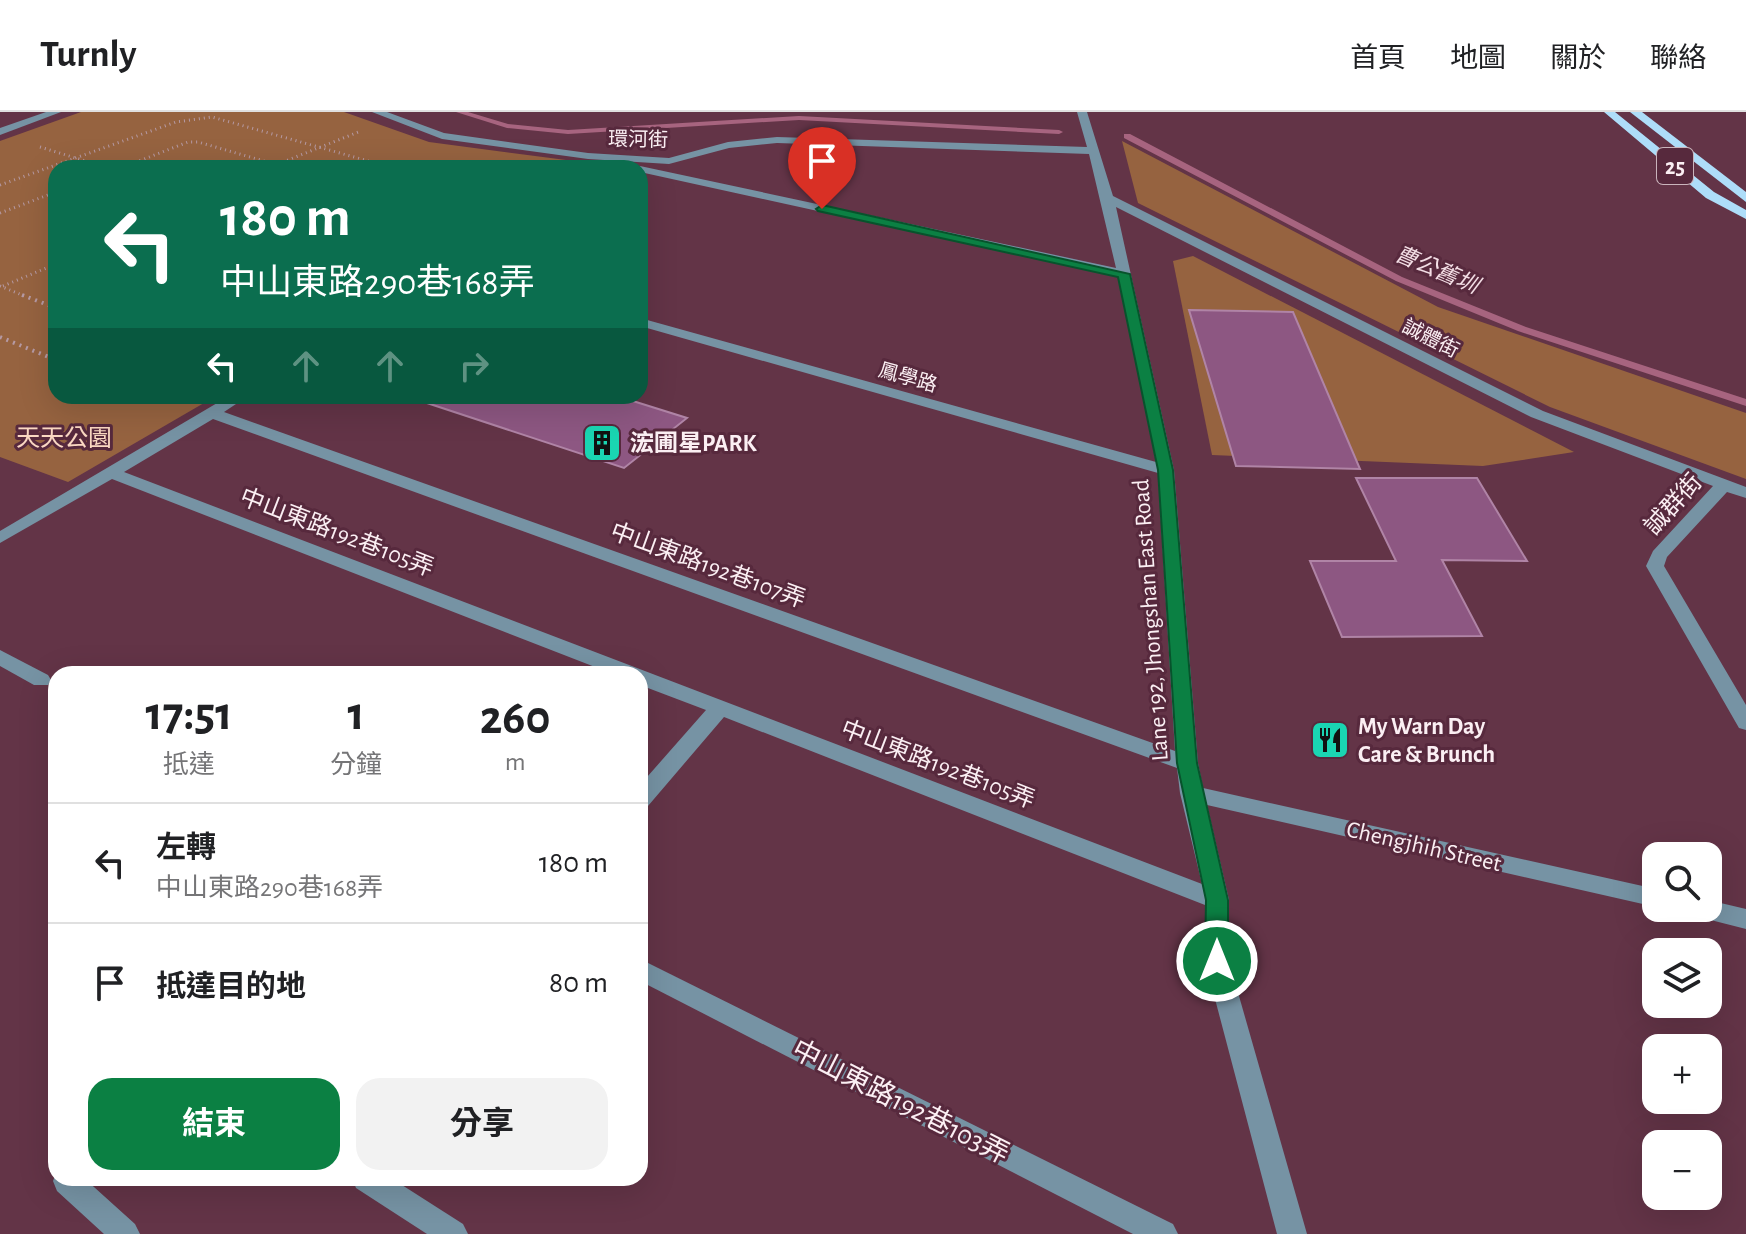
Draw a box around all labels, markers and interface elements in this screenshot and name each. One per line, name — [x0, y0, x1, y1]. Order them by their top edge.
text: Turnly — [40, 36, 136, 74]
text: 首頁 — [1350, 45, 1406, 73]
text: 地圖 — [1450, 45, 1506, 73]
text: 關於 — [1550, 45, 1606, 73]
text: 聯絡 — [1650, 45, 1706, 73]
pin — [788, 127, 856, 209]
street label: 環河街 — [608, 128, 668, 151]
icon: arrive — [800, 139, 844, 183]
road number: 25 — [1657, 148, 1693, 184]
text: 180 m — [220, 190, 351, 246]
icon: left — [88, 192, 192, 296]
water label: 曹公舊圳 — [1392, 242, 1485, 298]
text: 中山東路290巷168弄 — [220, 265, 535, 301]
street label: 誠體街 — [1399, 315, 1462, 361]
icon: left — [200, 344, 244, 388]
icon: ahead — [284, 344, 328, 388]
icon: ahead — [368, 344, 412, 388]
icon: right — [452, 344, 496, 388]
street label: 鳳學路 — [876, 359, 940, 396]
building icon: 浤圃星PARK — [581, 422, 623, 464]
park label: 天天公園 — [16, 426, 112, 451]
place label: 浤圃星PARK — [630, 430, 758, 456]
street label: 誠群街 — [1639, 469, 1707, 539]
street label: Lane 192, Jhongshan East Road — [1129, 478, 1173, 762]
street label: 中山東路192巷105弄 — [236, 483, 438, 581]
street label: 中山東路192巷107弄 — [607, 518, 809, 612]
text: 17:51 — [146, 691, 233, 739]
text: 1 — [347, 691, 365, 739]
text: 260 — [480, 695, 550, 743]
street label: 中山東路192巷105弄 — [837, 715, 1039, 813]
place label: My Warn Day Care & Brunch — [1358, 715, 1495, 767]
restaurant icon: My Warn Day Care & Brunch — [1309, 719, 1351, 761]
text: m — [505, 749, 525, 775]
text: 抵達 — [163, 752, 215, 778]
text: 分鐘 — [330, 752, 382, 778]
street label: Chengjhih Street — [1344, 818, 1504, 877]
text: 左轉 — [156, 833, 216, 863]
icon: left — [88, 841, 132, 885]
map controls — [1642, 842, 1722, 1210]
button: search — [1642, 842, 1722, 922]
text: 180 m — [539, 848, 608, 878]
text: 中山東路290巷168弄 — [156, 875, 383, 901]
position arrow — [1175, 919, 1259, 1003]
button: layers — [1642, 938, 1722, 1018]
icon: arrive — [88, 961, 132, 1005]
text: 80 m — [549, 968, 608, 998]
text: 抵達目的地 — [156, 972, 306, 1002]
street label: 中山東路192巷103弄 — [787, 1034, 1014, 1170]
button: + — [1642, 1034, 1722, 1114]
button: 結束 — [88, 1078, 340, 1170]
button: 分享 — [356, 1078, 608, 1170]
button: − — [1642, 1130, 1722, 1210]

